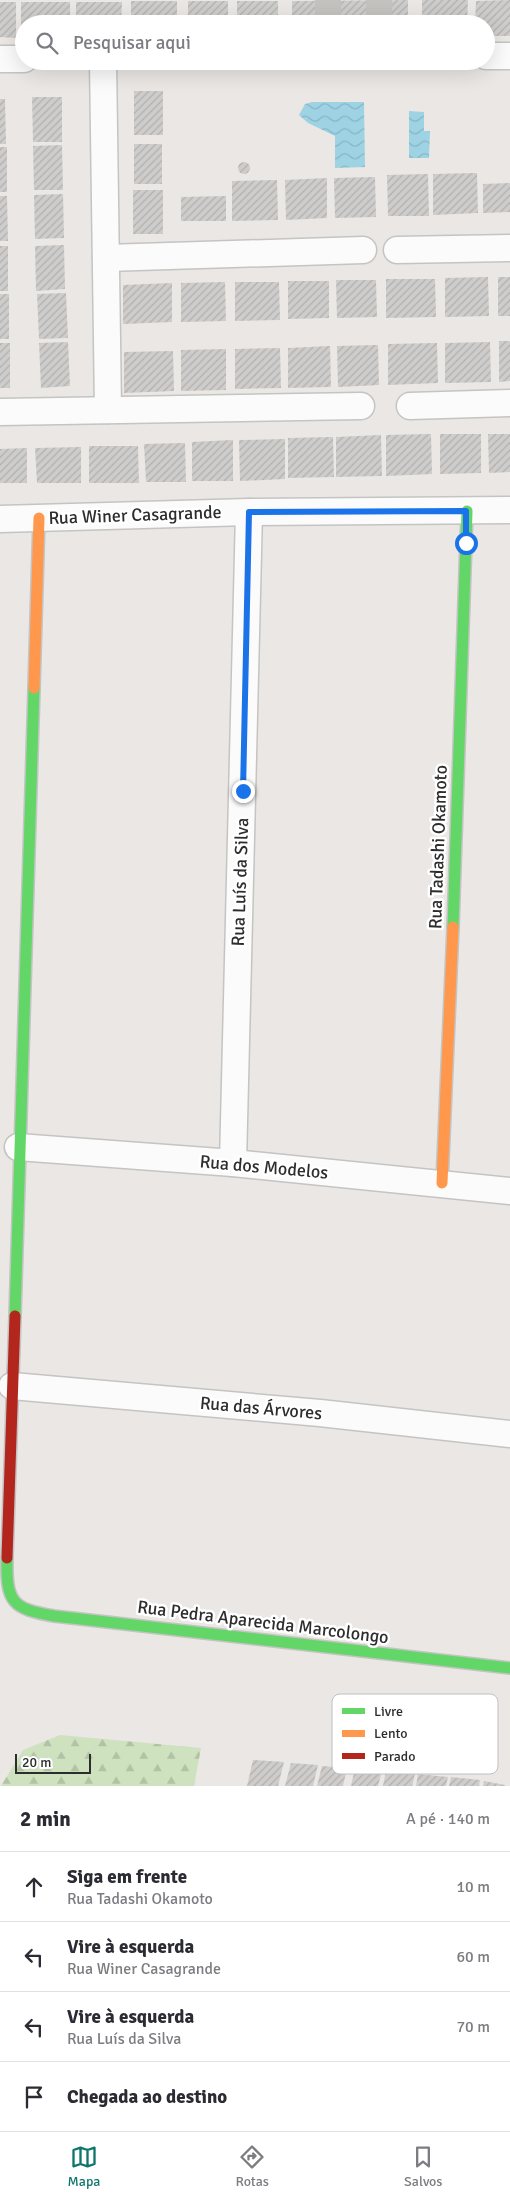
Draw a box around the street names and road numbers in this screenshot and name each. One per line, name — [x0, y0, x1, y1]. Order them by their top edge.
street label: Rua Winer Casagrande — [48, 501, 222, 529]
street label: Rua Tadashi Okamoto — [424, 765, 452, 929]
street label: Rua Luís da Silva — [227, 817, 253, 947]
street label: Rua dos Modelos — [199, 1150, 329, 1184]
street label: Rua das Árvores — [199, 1392, 323, 1424]
street label: Rua Pedra Aparecida Marcolongo — [136, 1596, 390, 1648]

